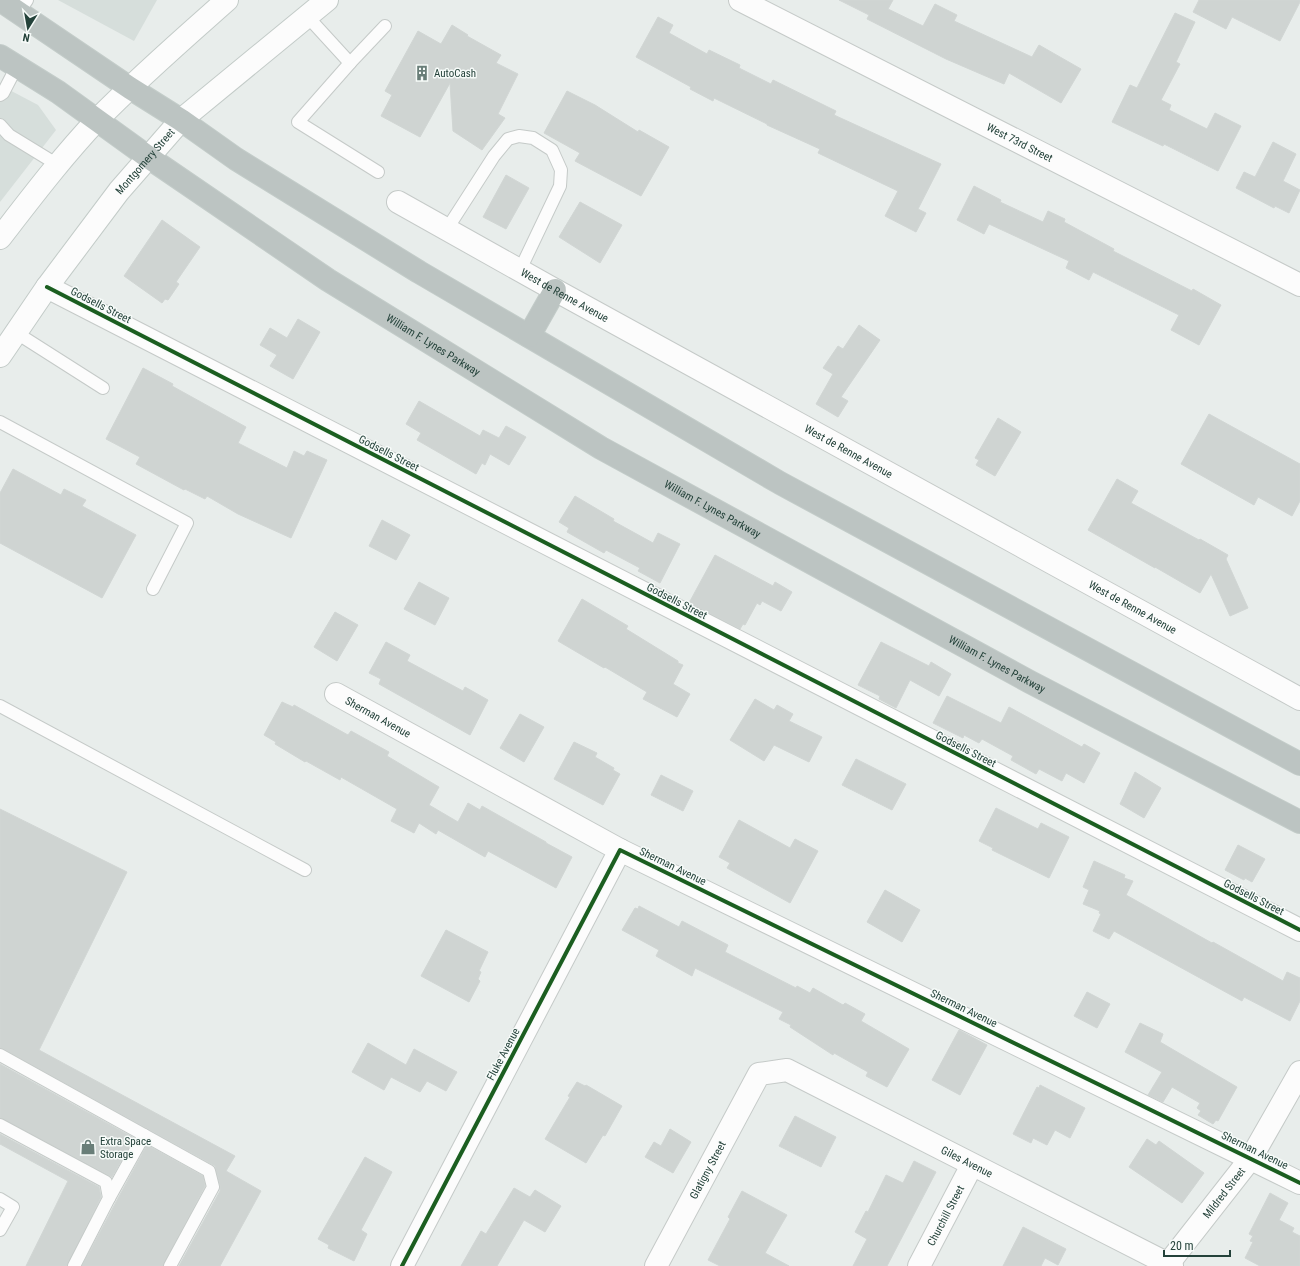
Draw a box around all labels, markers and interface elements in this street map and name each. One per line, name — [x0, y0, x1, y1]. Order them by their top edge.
north arrow — [8, 8, 48, 48]
text: N — [21, 30, 31, 44]
building icon: AutoCash — [413, 64, 431, 82]
place label: AutoCash — [434, 67, 476, 80]
street label: West 73rd Street — [985, 121, 1055, 165]
street label: Montgomery Street — [113, 126, 178, 197]
street label: West de Renne Avenue — [518, 266, 611, 325]
street label: Godsells Street — [68, 285, 133, 326]
street label: William F. Lynes Parkway — [384, 311, 483, 379]
street label: West de Renne Avenue — [802, 422, 895, 481]
street label: Godsells Street — [356, 433, 421, 474]
street label: William F. Lynes Parkway — [662, 478, 763, 541]
street label: West de Renne Avenue — [1086, 578, 1179, 637]
street label: Godsells Street — [644, 581, 709, 622]
street label: William F. Lynes Parkway — [946, 633, 1048, 696]
street label: Sherman Avenue — [343, 694, 413, 741]
street label: Godsells Street — [933, 729, 998, 770]
street label: Sherman Avenue — [637, 845, 708, 888]
street label: Godsells Street — [1221, 877, 1286, 918]
street label: Sherman Avenue — [928, 987, 999, 1030]
street label: Fluke Avenue — [484, 1026, 523, 1083]
street label: Sherman Avenue — [1219, 1129, 1290, 1172]
place label: Extra Space Storage — [100, 1135, 151, 1161]
shop icon: Extra Space Storage — [79, 1138, 97, 1156]
street label: Glatigny Street — [687, 1139, 729, 1201]
street label: Giles Avenue — [939, 1144, 995, 1181]
street label: Mildred Street — [1200, 1165, 1248, 1221]
street label: Churchill Street — [925, 1183, 967, 1248]
scale bar — [1164, 1232, 1230, 1258]
text: 20 m — [1170, 1239, 1194, 1253]

